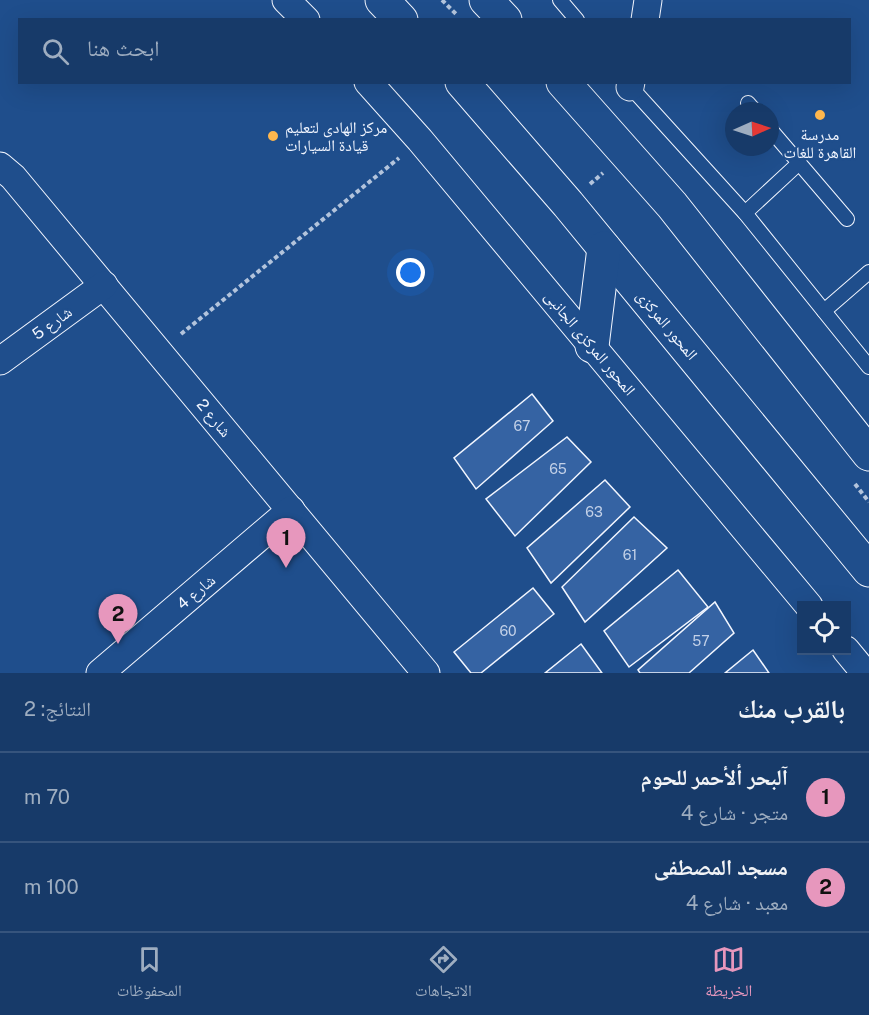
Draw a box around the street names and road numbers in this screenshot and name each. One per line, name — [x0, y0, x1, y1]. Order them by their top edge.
street label: المحور المركزى — [632, 286, 702, 364]
street label: المحور المركزى الجانبى — [540, 287, 639, 400]
street label: شارع 5 — [28, 302, 76, 345]
street label: شارع 2 — [192, 395, 235, 442]
street label: شارع 4 — [173, 570, 220, 614]

